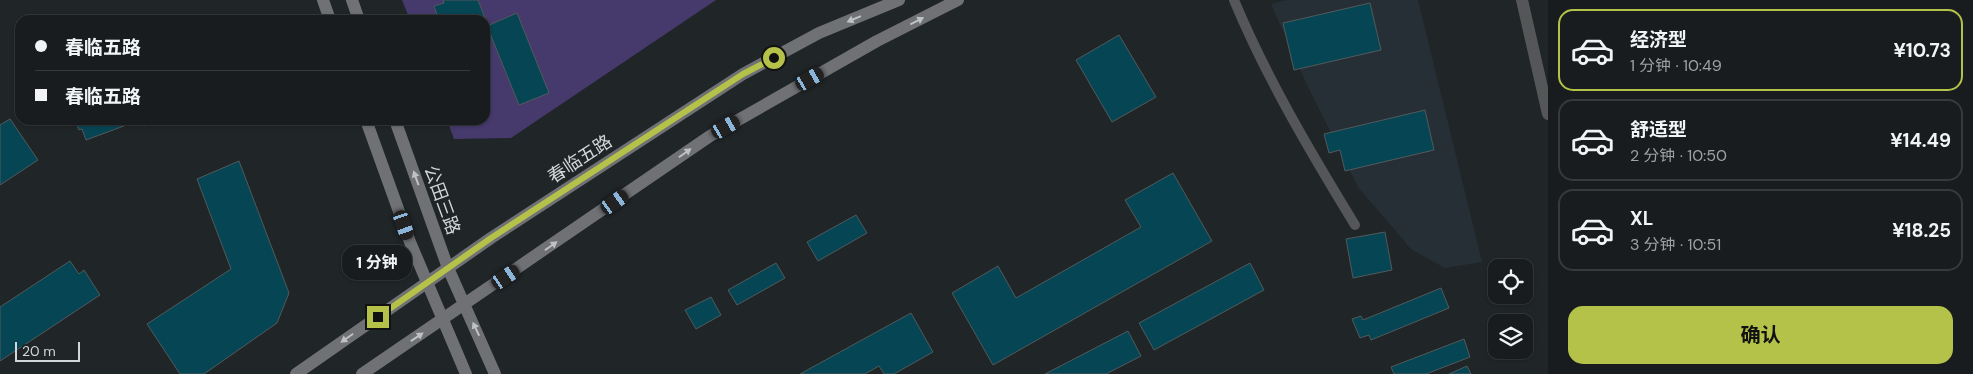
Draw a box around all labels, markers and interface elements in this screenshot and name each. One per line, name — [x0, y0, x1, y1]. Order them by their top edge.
one-way arrow — [847, 15, 861, 23]
one-way arrow — [910, 17, 924, 25]
text: 经济型 — [1630, 27, 1687, 52]
icon: car — [1570, 28, 1615, 73]
text: 春临五路 — [65, 35, 141, 60]
text: ¥10.73 — [1893, 38, 1951, 63]
route start — [763, 47, 785, 69]
text: 1 分钟 · 10:49 — [1630, 55, 1722, 76]
car — [793, 65, 826, 93]
text: 春临五路 — [65, 84, 141, 109]
car — [709, 113, 742, 141]
text: 舒适型 — [1630, 117, 1687, 142]
icon: car — [1570, 118, 1615, 163]
text: ¥14.49 — [1890, 128, 1951, 153]
street label: 春临五路 — [543, 129, 617, 189]
text: 2 分钟 · 10:50 — [1630, 145, 1727, 166]
one-way arrow — [678, 148, 692, 158]
street label: 公田三路 — [418, 162, 466, 238]
one-way arrow — [412, 171, 419, 186]
car — [598, 187, 631, 217]
text: XL — [1630, 206, 1653, 231]
car — [392, 208, 415, 242]
icon: car — [1570, 208, 1615, 253]
text: ¥18.25 — [1892, 218, 1951, 243]
text: 3 分钟 · 10:51 — [1630, 234, 1721, 255]
one-way arrow — [545, 241, 558, 251]
callout: 1 分钟 — [343, 244, 413, 280]
text: 1 分钟 — [356, 252, 398, 273]
map controls — [1488, 259, 1533, 359]
button: locate — [1488, 259, 1533, 304]
car — [489, 262, 522, 292]
route end — [367, 306, 389, 328]
button: 确认 — [1568, 306, 1953, 364]
button: layers — [1488, 314, 1533, 359]
one-way arrow — [471, 322, 479, 336]
one-way arrow — [410, 332, 424, 342]
one-way arrow — [340, 333, 354, 343]
scale bar — [15, 339, 80, 362]
text: 20 m — [22, 342, 56, 360]

